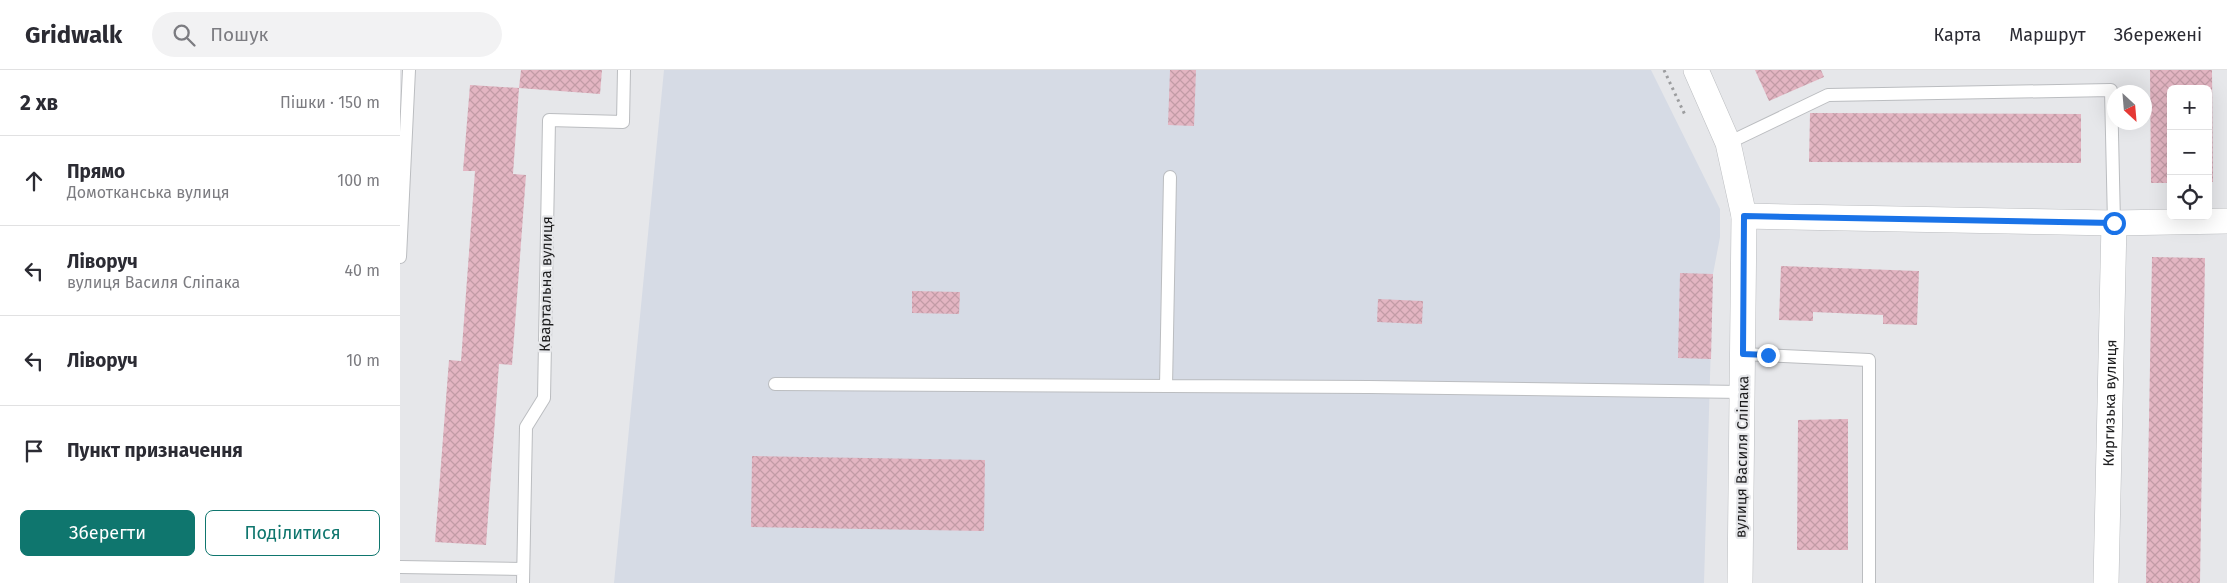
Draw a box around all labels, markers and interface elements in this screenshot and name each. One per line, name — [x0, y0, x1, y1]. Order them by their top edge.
search box — [152, 12, 502, 57]
text: Gridwalk — [25, 21, 122, 49]
icon: search — [170, 21, 198, 49]
text: Пошук — [210, 23, 268, 46]
text: Карта — [1934, 24, 1981, 46]
text: Маршрут — [2009, 24, 2086, 46]
text: Збережені — [2114, 24, 2202, 46]
north arrow — [2107, 85, 2152, 130]
map controls — [2167, 85, 2212, 220]
button: + — [2167, 85, 2212, 130]
text: 2 хв — [20, 90, 58, 116]
text: Пішки · 150 m — [280, 93, 380, 112]
button: − — [2167, 130, 2212, 175]
text: Прямо — [67, 160, 125, 183]
icon: ahead — [20, 167, 48, 195]
text: 100 m — [337, 171, 380, 190]
button: locate — [2167, 175, 2212, 220]
text: Домотканська вулиця — [67, 183, 230, 202]
route start — [2103, 212, 2126, 235]
street label: Квартальна вулиця — [536, 216, 556, 352]
text: Ліворуч — [67, 250, 138, 273]
icon: left — [20, 257, 48, 285]
text: 40 m — [345, 261, 380, 280]
text: вулиця Василя Сліпака — [67, 273, 240, 292]
street label: Киргизька вулиця — [2100, 339, 2120, 467]
route end — [1757, 344, 1780, 367]
icon: left — [20, 347, 48, 375]
text: Ліворуч — [67, 349, 138, 372]
text: 10 m — [346, 351, 380, 370]
street label: вулиця Василя Сліпака — [1732, 376, 1752, 538]
icon: arrive — [20, 437, 48, 465]
text: Пункт призначення — [67, 439, 243, 462]
button: Зберегти — [20, 510, 195, 556]
button: Поділитися — [205, 510, 380, 556]

